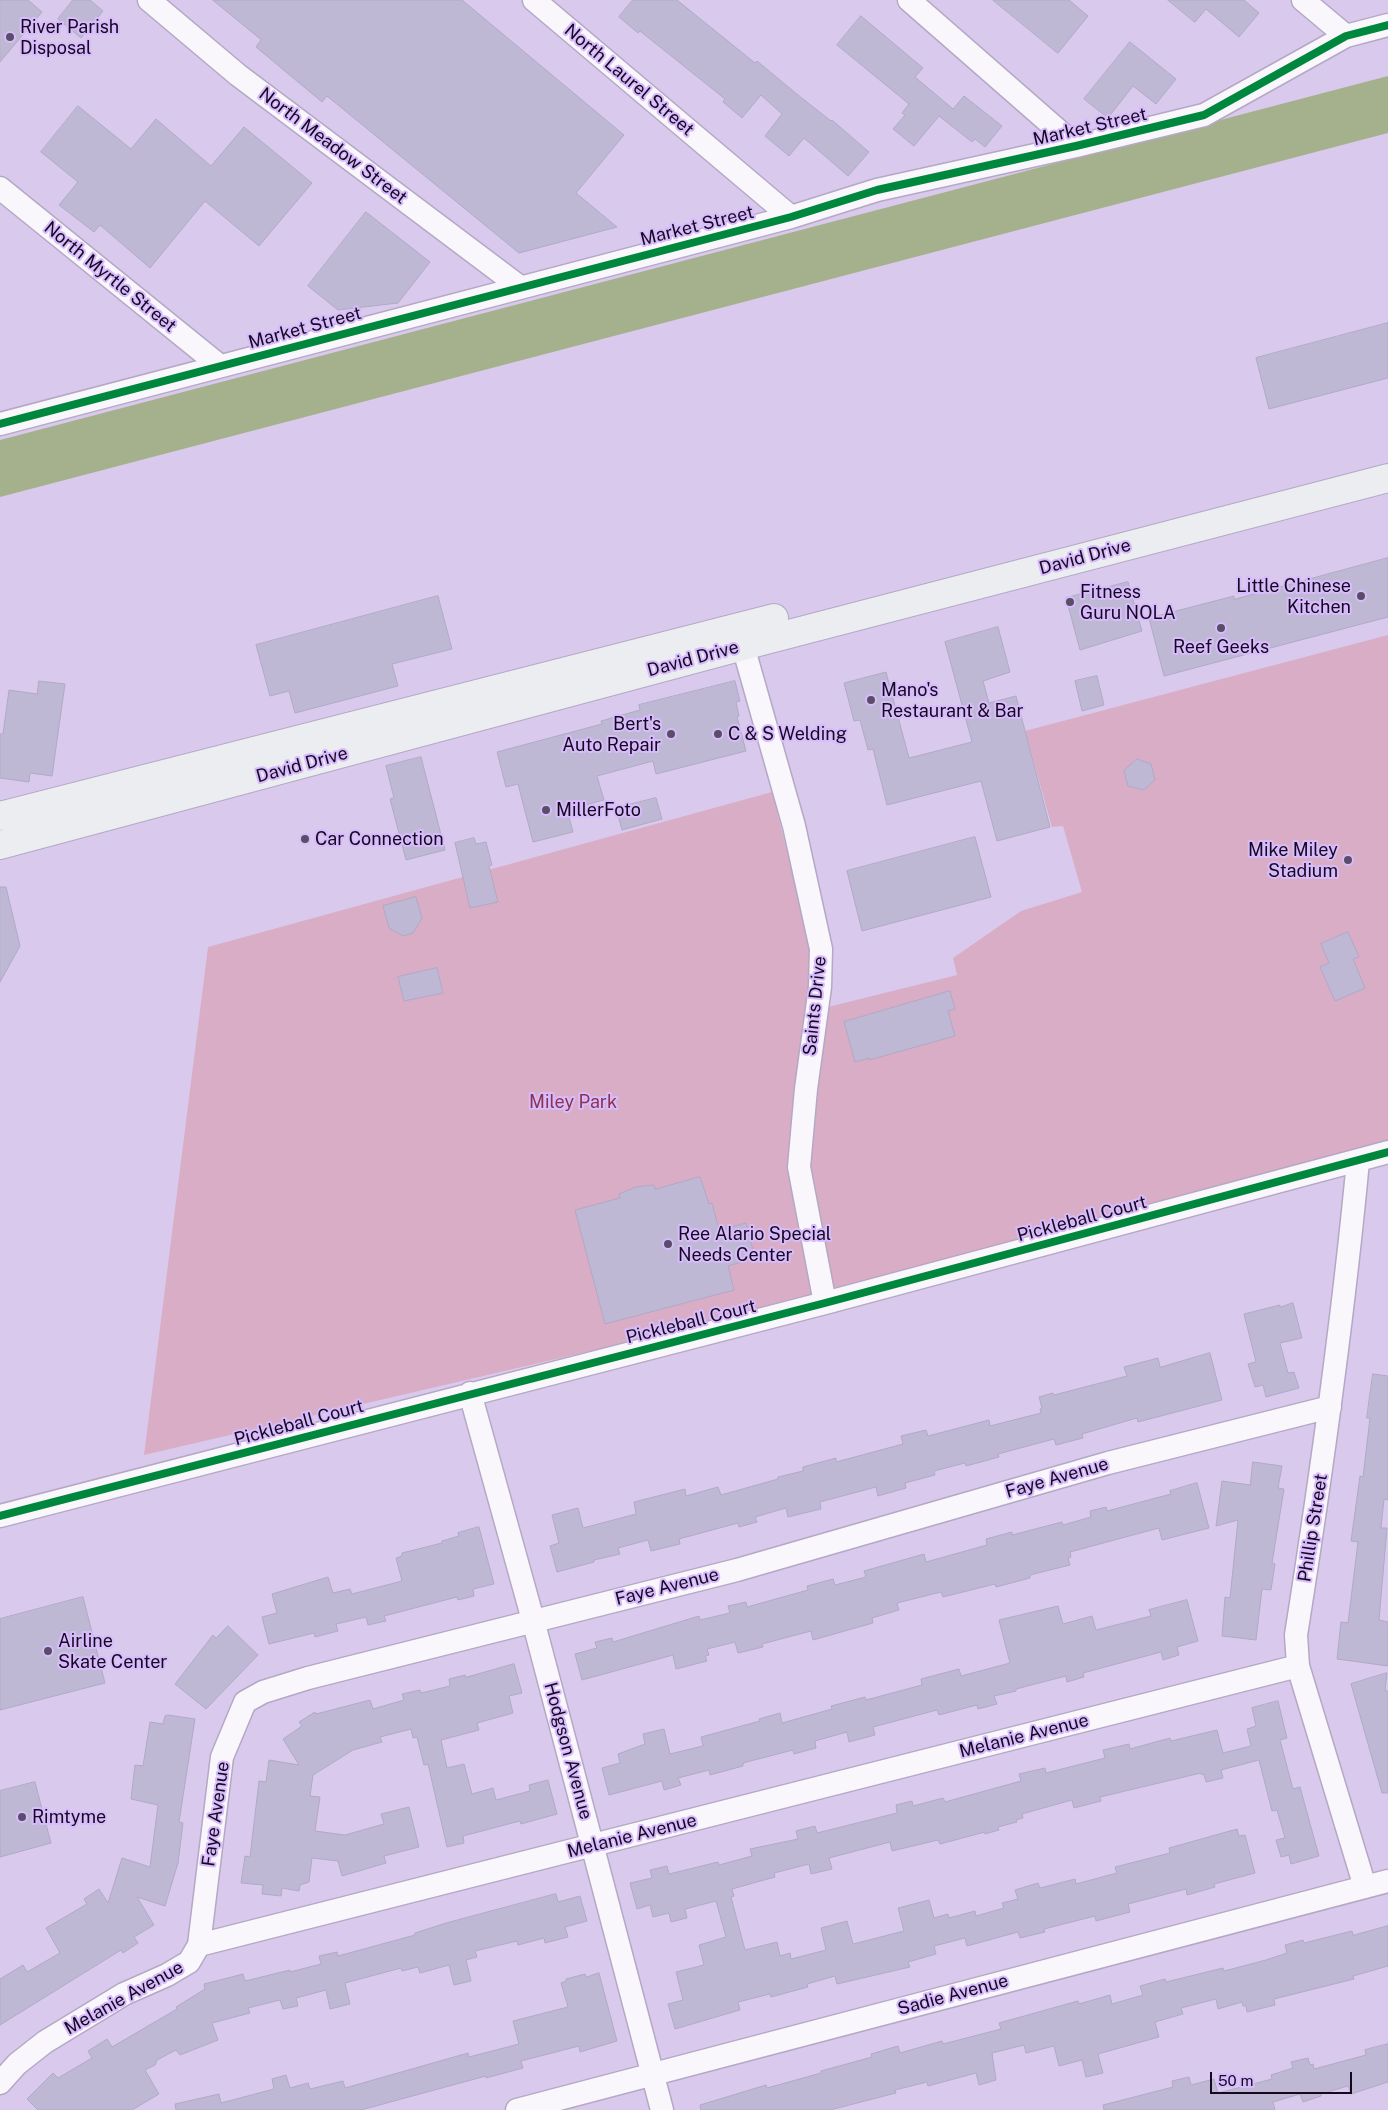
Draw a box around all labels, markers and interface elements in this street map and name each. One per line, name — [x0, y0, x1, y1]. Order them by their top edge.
place label: River Parish Disposal — [20, 16, 119, 58]
street label: North Laurel Street — [560, 20, 698, 140]
marker: River Parish Disposal — [4, 31, 16, 43]
street label: North Meadow Street — [255, 83, 411, 209]
street label: Market Street — [1031, 103, 1149, 151]
street label: Market Street — [638, 201, 756, 251]
street label: North Myrtle Street — [40, 217, 180, 337]
street label: Market Street — [246, 303, 364, 353]
street label: David Drive — [1037, 534, 1133, 580]
place label: Little Chinese Kitchen — [1236, 575, 1351, 618]
place label: Fitness Guru NOLA — [1080, 581, 1176, 624]
marker: Little Chinese Kitchen — [1355, 590, 1367, 602]
marker: Fitness Guru NOLA — [1064, 596, 1076, 608]
marker: Reef Geeks — [1215, 622, 1227, 634]
street label: David Drive — [645, 636, 741, 682]
place label: Reef Geeks — [1173, 636, 1269, 658]
place label: Mano's Restaurant & Bar — [881, 679, 1024, 722]
marker: Mano's Restaurant & Bar — [865, 694, 877, 706]
place label: Bert's Auto Repair — [562, 713, 661, 756]
place label: C & S Welding — [728, 723, 847, 745]
marker: Bert's Auto Repair — [665, 728, 677, 740]
marker: C & S Welding — [712, 728, 724, 740]
street label: David Drive — [254, 742, 350, 788]
place label: MillerFoto — [556, 799, 641, 821]
marker: MillerFoto — [540, 804, 552, 816]
place label: Car Connection — [315, 828, 444, 850]
marker: Car Connection — [299, 833, 311, 845]
place label: Mike Miley Stadium — [1248, 839, 1338, 882]
marker: Mike Miley Stadium — [1342, 854, 1354, 866]
street label: Saints Drive — [799, 955, 831, 1057]
park label: Miley Park — [529, 1091, 617, 1113]
street label: Pickleball Court — [1015, 1191, 1149, 1247]
place label: Ree Alario Special Needs Center — [678, 1223, 831, 1266]
marker: Ree Alario Special Needs Center — [662, 1238, 674, 1250]
street label: Pickleball Court — [624, 1295, 758, 1349]
street label: Pickleball Court — [232, 1395, 366, 1451]
street label: Faye Avenue — [1003, 1453, 1111, 1503]
street label: Phillip Street — [1294, 1472, 1332, 1584]
street label: Faye Avenue — [613, 1564, 721, 1610]
place label: Airline Skate Center — [58, 1630, 167, 1672]
marker: Airline Skate Center — [42, 1645, 54, 1657]
street label: Hodgson Avenue — [539, 1680, 597, 1822]
street label: Melanie Avenue — [957, 1709, 1091, 1763]
street label: Faye Avenue — [198, 1760, 234, 1868]
place label: Rimtyme — [32, 1806, 106, 1828]
street label: Melanie Avenue — [565, 1809, 699, 1863]
marker: Rimtyme — [16, 1811, 28, 1823]
street label: Melanie Avenue — [61, 1956, 187, 2040]
street label: Sadie Avenue — [895, 1970, 1011, 2020]
scale bar — [1213, 2062, 1356, 2094]
text: 50 m — [1218, 2072, 1253, 2089]

